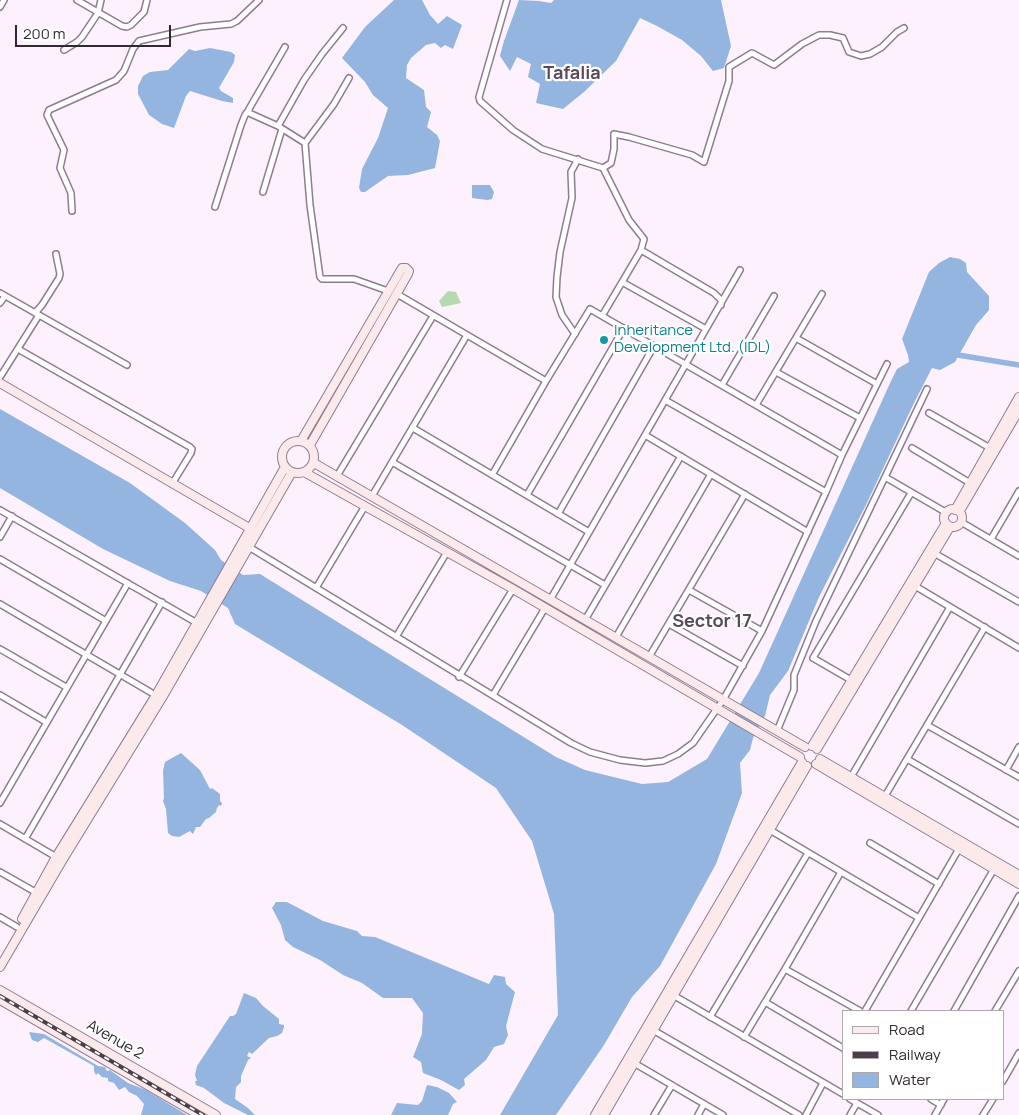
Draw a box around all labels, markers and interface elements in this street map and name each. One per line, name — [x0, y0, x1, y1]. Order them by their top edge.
scale bar — [18, 15, 174, 47]
text: 200 m — [23, 23, 66, 44]
district label: Tafalia — [543, 63, 601, 85]
place label: Inheritance Development Ltd. (IDL) — [614, 322, 771, 357]
marker: Inheritance Development Ltd. (IDL) — [598, 334, 610, 346]
district label: Sector 17 — [672, 611, 752, 633]
legend — [842, 1010, 1004, 1100]
street label: Avenue 2 — [83, 1016, 147, 1064]
text: Road — [889, 1019, 925, 1040]
text: Railway — [889, 1044, 941, 1065]
text: Water — [889, 1069, 931, 1090]

